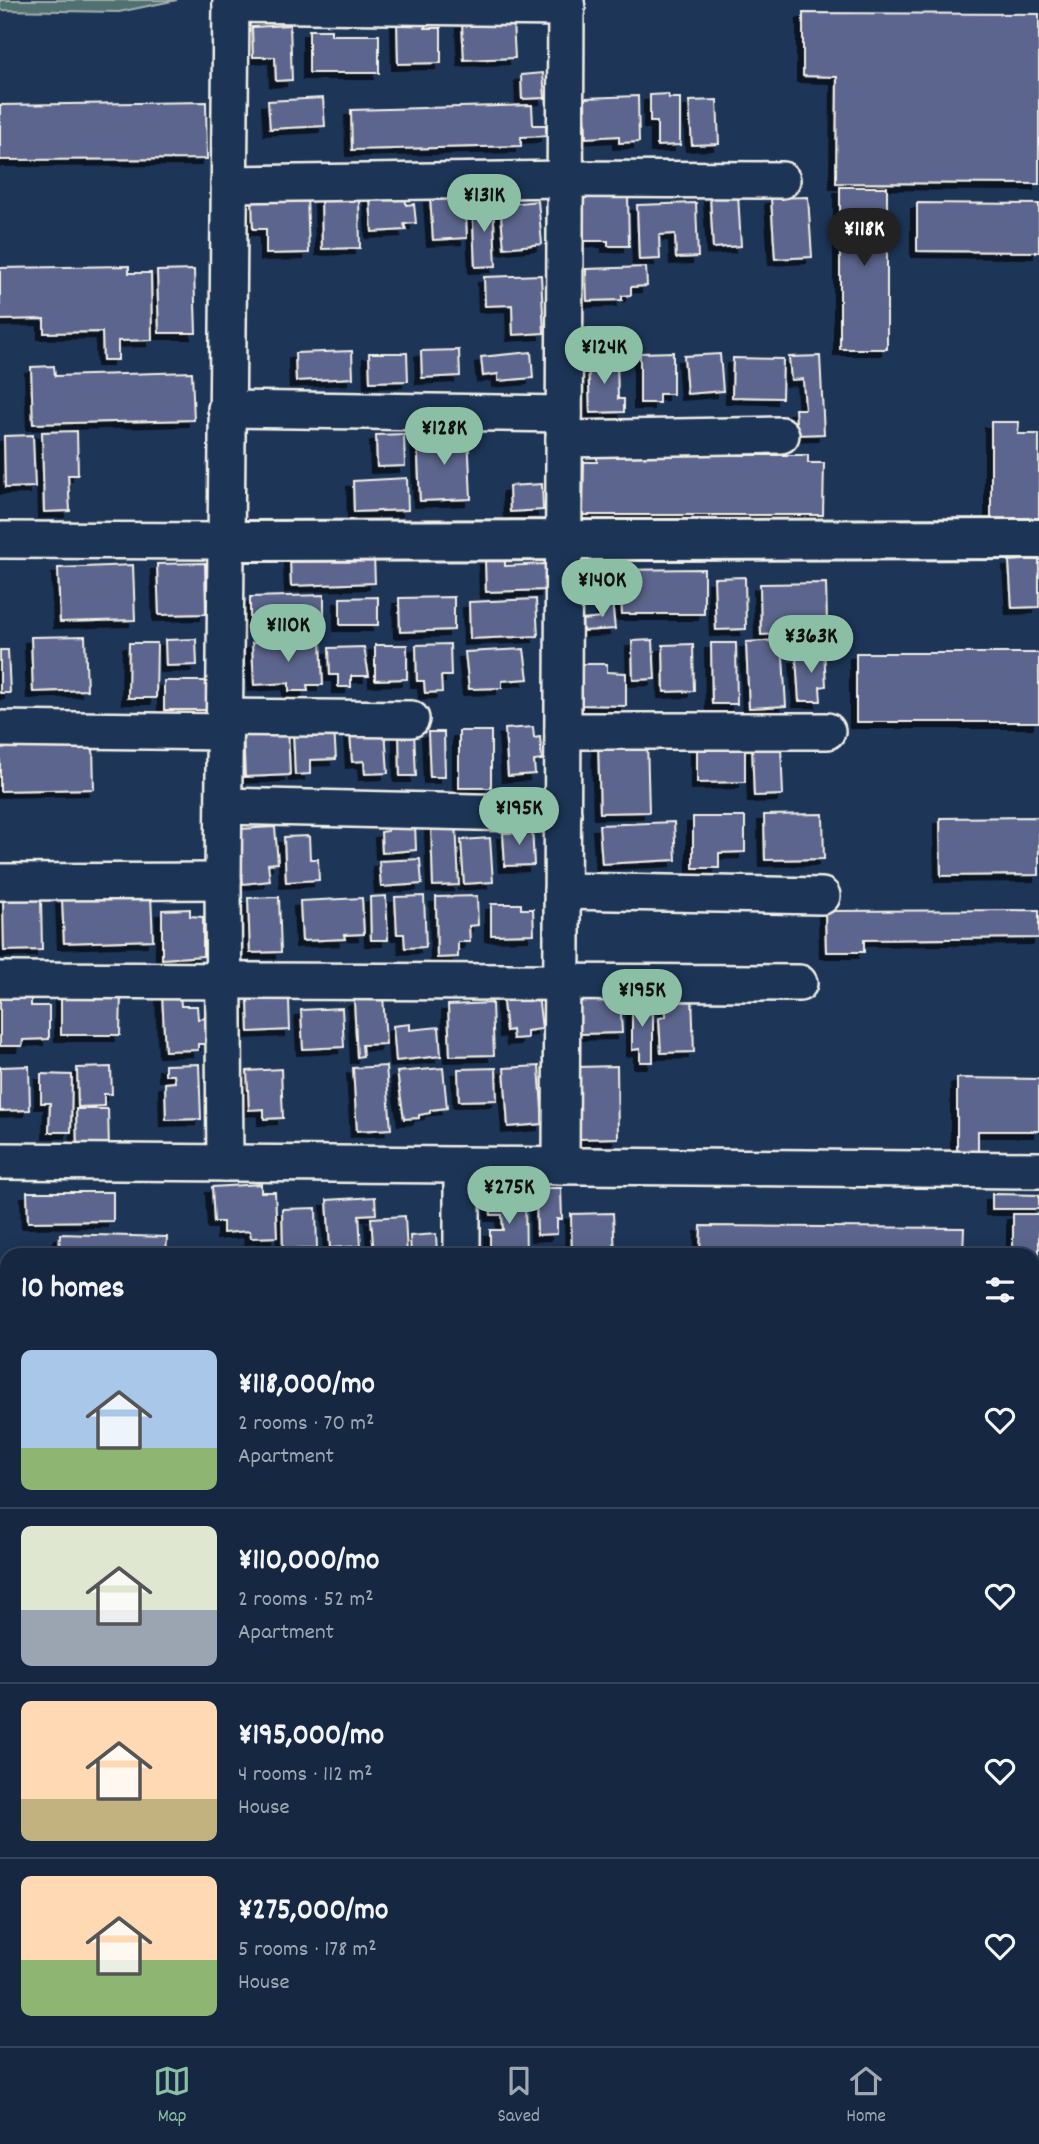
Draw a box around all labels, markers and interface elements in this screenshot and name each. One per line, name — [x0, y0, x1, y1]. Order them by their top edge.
pin: ¥131K — [435, 174, 533, 234]
text: ¥131K — [463, 180, 505, 213]
pin: ¥118K — [815, 208, 913, 268]
text: ¥118K — [843, 214, 885, 247]
pin: ¥124K — [555, 326, 653, 386]
text: ¥124K — [581, 332, 627, 365]
pin: ¥128K — [395, 407, 493, 467]
text: ¥128K — [421, 413, 467, 446]
pin: ¥140K — [553, 560, 651, 619]
text: ¥140K — [578, 565, 626, 598]
pin: ¥110K — [239, 604, 337, 664]
text: ¥110K — [266, 610, 310, 643]
pin: ¥363K — [762, 616, 860, 675]
text: ¥363K — [784, 621, 838, 654]
pin: ¥195K — [470, 788, 568, 847]
text: ¥195K — [495, 793, 543, 826]
pin: ¥195K — [593, 970, 691, 1029]
text: ¥195K — [618, 975, 666, 1008]
pin: ¥275K — [460, 1166, 558, 1226]
text: ¥275K — [483, 1172, 535, 1205]
text: 10 homes — [21, 1269, 124, 1312]
icon: filters — [981, 1271, 1019, 1309]
text: ¥118,000/mo — [238, 1365, 375, 1408]
icon: home — [77, 1378, 161, 1462]
icon: heart — [981, 1401, 1019, 1439]
text: 2 rooms · 70 m² — [238, 1408, 374, 1441]
text: Apartment — [238, 1441, 334, 1474]
text: ¥110,000/mo — [238, 1541, 379, 1584]
icon: home — [77, 1554, 161, 1638]
icon: heart — [981, 1577, 1019, 1615]
text: 2 rooms · 52 m² — [238, 1584, 374, 1617]
text: Apartment — [238, 1617, 334, 1650]
text: ¥195,000/mo — [238, 1716, 384, 1759]
icon: home — [77, 1729, 161, 1813]
icon: heart — [981, 1752, 1019, 1790]
text: 4 rooms · 112 m² — [238, 1759, 373, 1792]
text: House — [238, 1792, 290, 1825]
text: ¥275,000/mo — [238, 1891, 388, 1934]
icon: home — [77, 1904, 161, 1988]
icon: heart — [981, 1927, 1019, 1965]
text: 5 rooms · 178 m² — [238, 1934, 377, 1967]
text: House — [238, 1967, 290, 2000]
tab: Map — [153, 2062, 191, 2131]
tab: Saved — [497, 2062, 540, 2131]
tab: Home — [846, 2062, 886, 2131]

